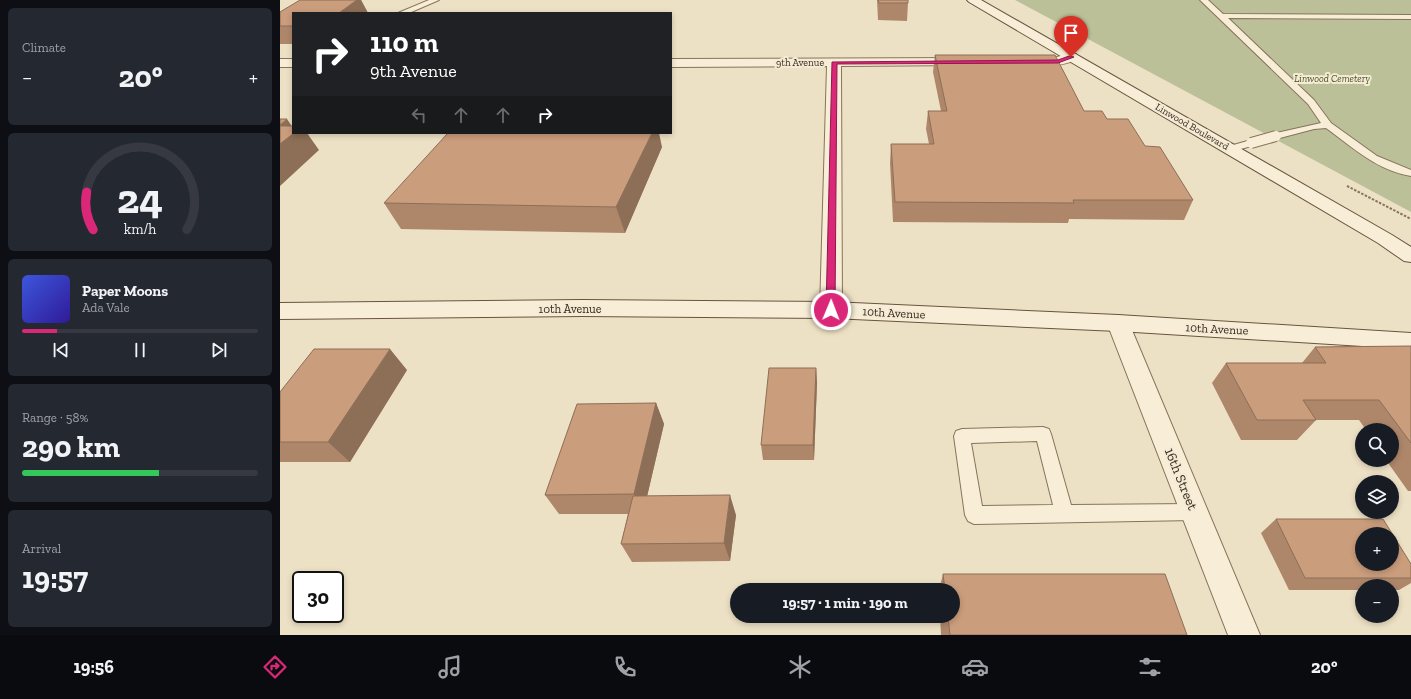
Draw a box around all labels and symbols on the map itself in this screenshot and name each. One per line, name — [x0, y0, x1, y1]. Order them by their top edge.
pin — [1054, 16, 1088, 57]
street label: 9th Avenue — [776, 57, 824, 69]
park label: Linwood Cemetery — [1294, 73, 1370, 85]
street label: Linwood Boulevard — [1153, 101, 1231, 153]
position arrow — [810, 289, 852, 331]
street label: 10th Avenue — [539, 302, 602, 316]
street label: 10th Avenue — [862, 304, 926, 322]
street label: 10th Avenue — [1185, 320, 1249, 338]
street label: 16th Street — [1161, 445, 1202, 513]
speed limit sign: 30 — [292, 571, 344, 623]

